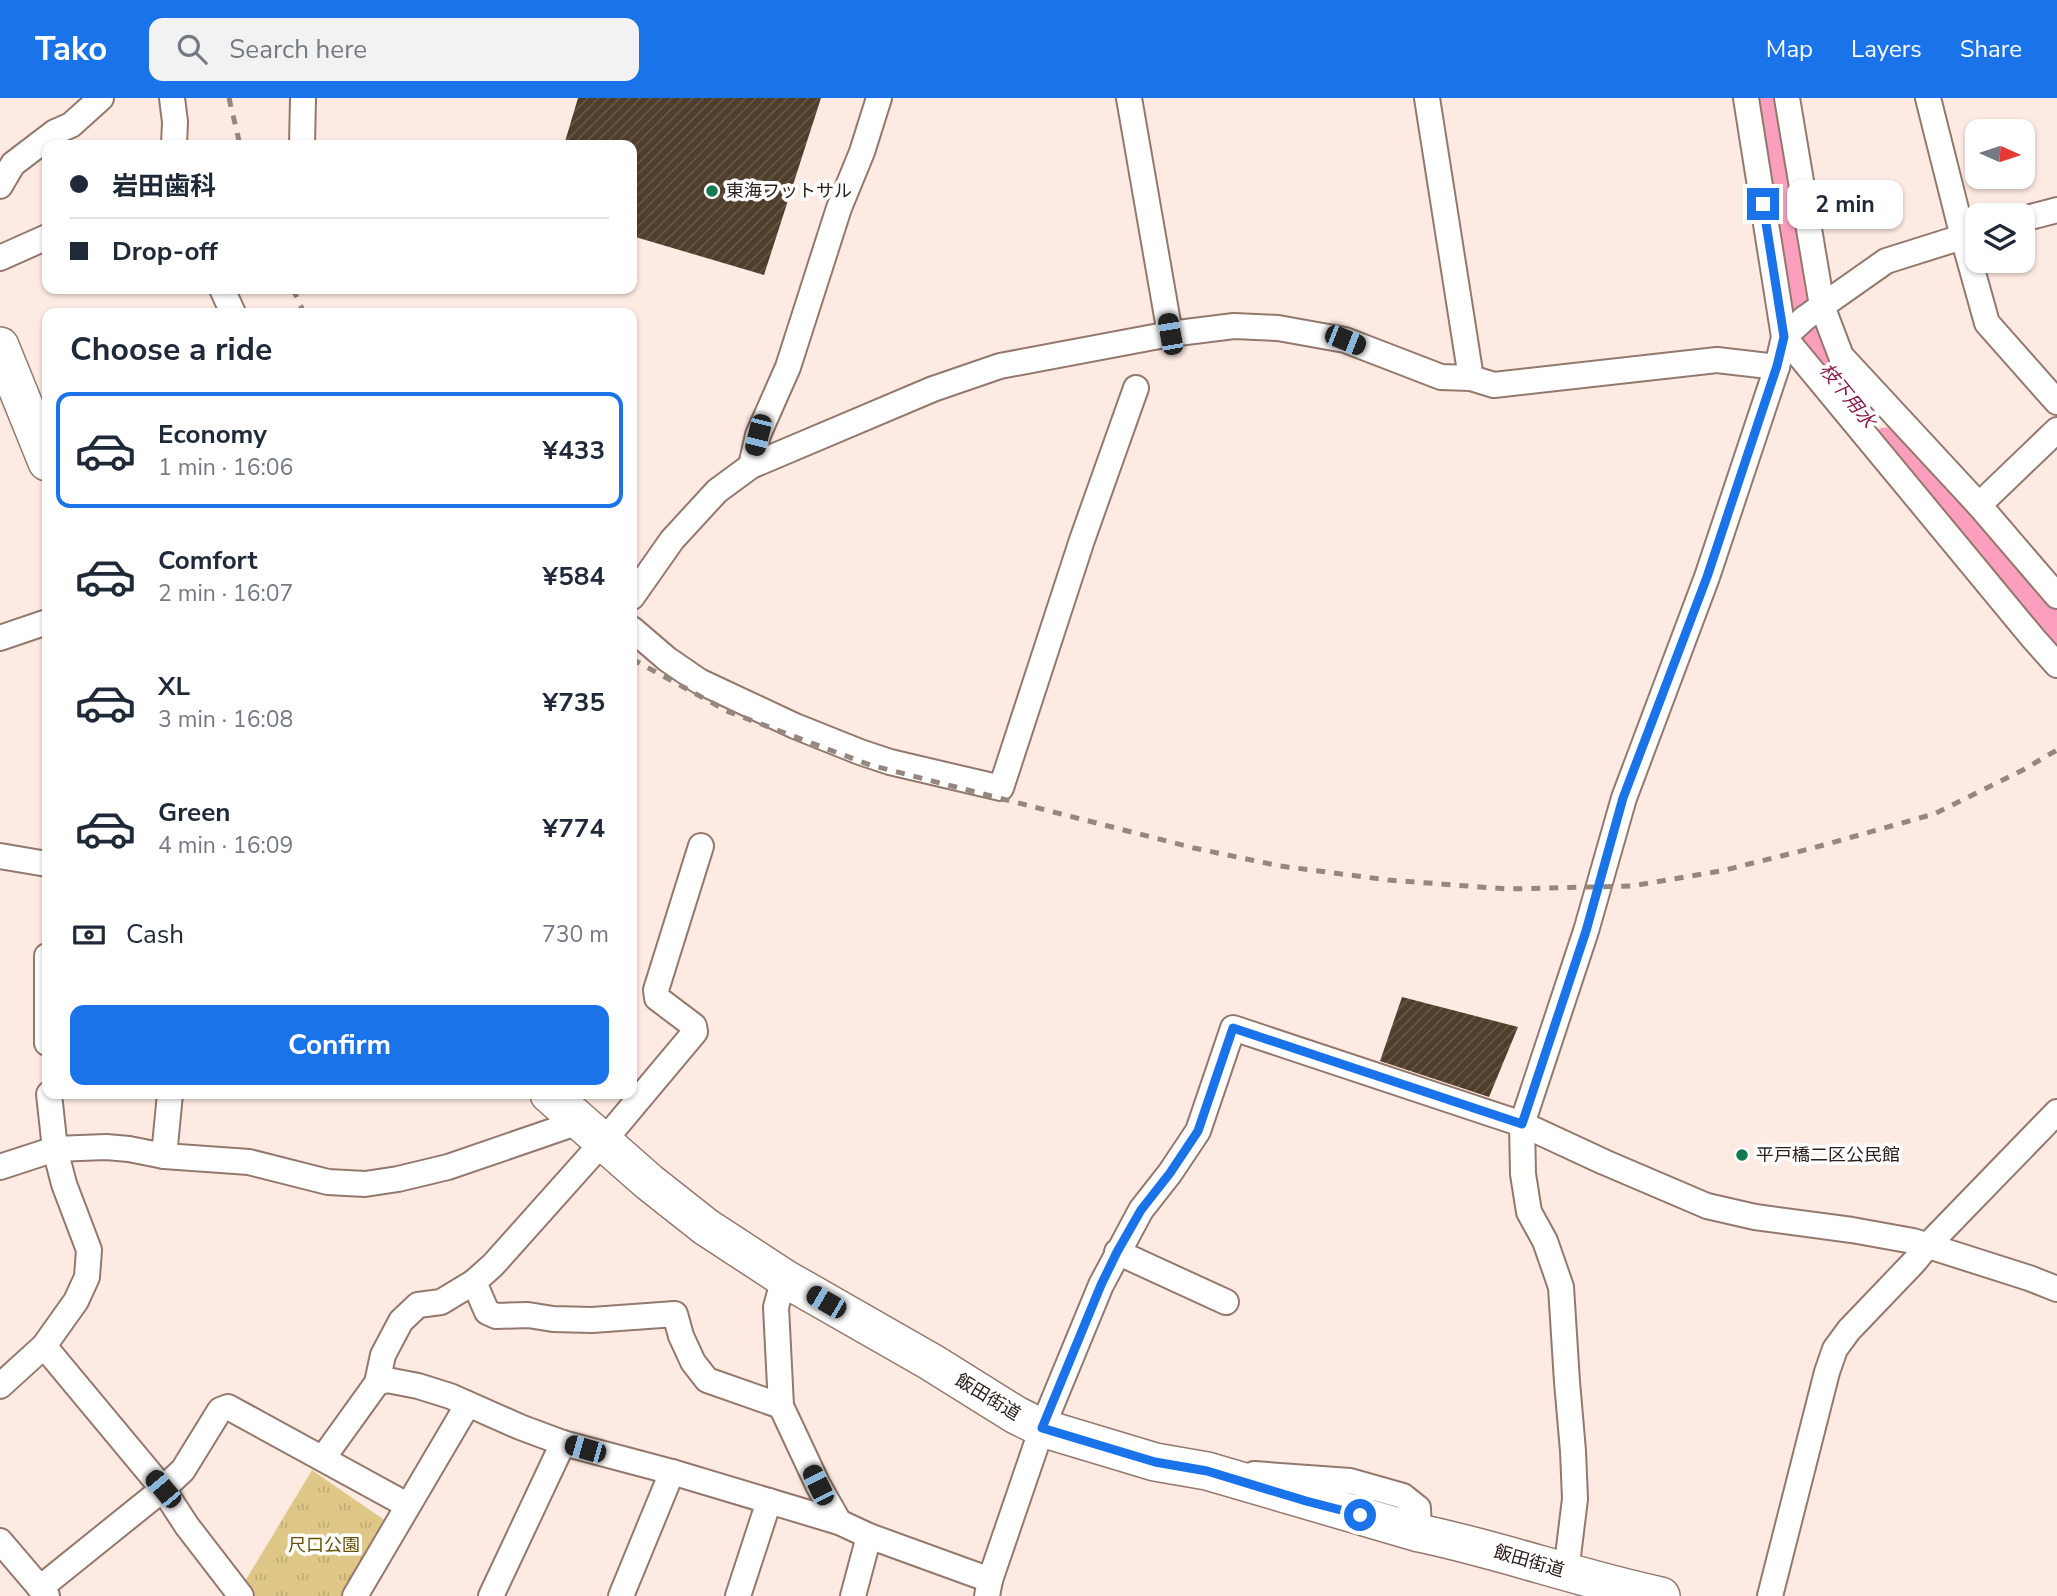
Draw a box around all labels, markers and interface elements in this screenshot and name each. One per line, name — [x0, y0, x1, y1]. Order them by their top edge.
search box — [149, 18, 639, 81]
text: Tako — [35, 27, 107, 72]
icon: search — [173, 30, 211, 68]
text: Search here — [229, 32, 367, 67]
text: Map — [1766, 33, 1813, 65]
text: Layers — [1851, 33, 1922, 65]
text: Share — [1960, 33, 2022, 65]
north arrow — [1965, 119, 2035, 189]
map controls — [1965, 119, 2035, 273]
text: 岩田歯科 — [112, 169, 216, 204]
place label: 東海フットサル — [726, 179, 852, 203]
callout: 2 min — [1788, 180, 1903, 228]
marker: 東海フットサル — [704, 183, 720, 199]
route end — [1747, 188, 1779, 220]
text: 2 min — [1815, 189, 1875, 220]
button: layers — [1965, 203, 2035, 273]
text: Drop-off — [112, 234, 218, 269]
car — [1157, 311, 1184, 357]
car — [1322, 322, 1369, 358]
text: Choose a ride — [70, 328, 272, 371]
water label: 枝下用水 — [1813, 358, 1882, 435]
car — [743, 412, 774, 458]
text: Economy — [158, 417, 267, 452]
icon: car — [74, 419, 137, 482]
text: ¥433 — [543, 433, 605, 468]
text: 1 min · 16:06 — [158, 452, 293, 483]
text: Comfort — [158, 543, 258, 578]
icon: car — [74, 545, 137, 608]
text: ¥584 — [543, 559, 605, 594]
text: 2 min · 16:07 — [158, 578, 293, 609]
text: XL — [158, 669, 190, 704]
icon: car — [74, 671, 137, 734]
text: ¥735 — [543, 685, 605, 720]
text: 3 min · 16:08 — [158, 704, 293, 735]
text: Green — [158, 795, 231, 830]
icon: car — [74, 797, 137, 860]
text: ¥774 — [543, 811, 605, 846]
text: 4 min · 16:09 — [158, 830, 293, 861]
icon: cash — [70, 916, 108, 954]
text: Cash — [126, 917, 184, 952]
text: 730 m — [542, 919, 609, 950]
button: Confirm — [70, 1005, 609, 1085]
place label: 平戸橋二区公民館 — [1756, 1143, 1900, 1167]
marker: 平戸橋二区公民館 — [1734, 1147, 1750, 1163]
car — [803, 1282, 850, 1322]
street label: 飯田街道 — [951, 1368, 1025, 1426]
car — [562, 1433, 609, 1465]
car — [800, 1462, 837, 1508]
car — [142, 1466, 185, 1512]
route start — [1344, 1499, 1376, 1531]
park label: 尺口公園 — [288, 1533, 360, 1557]
street label: 飯田街道 — [1491, 1540, 1567, 1582]

